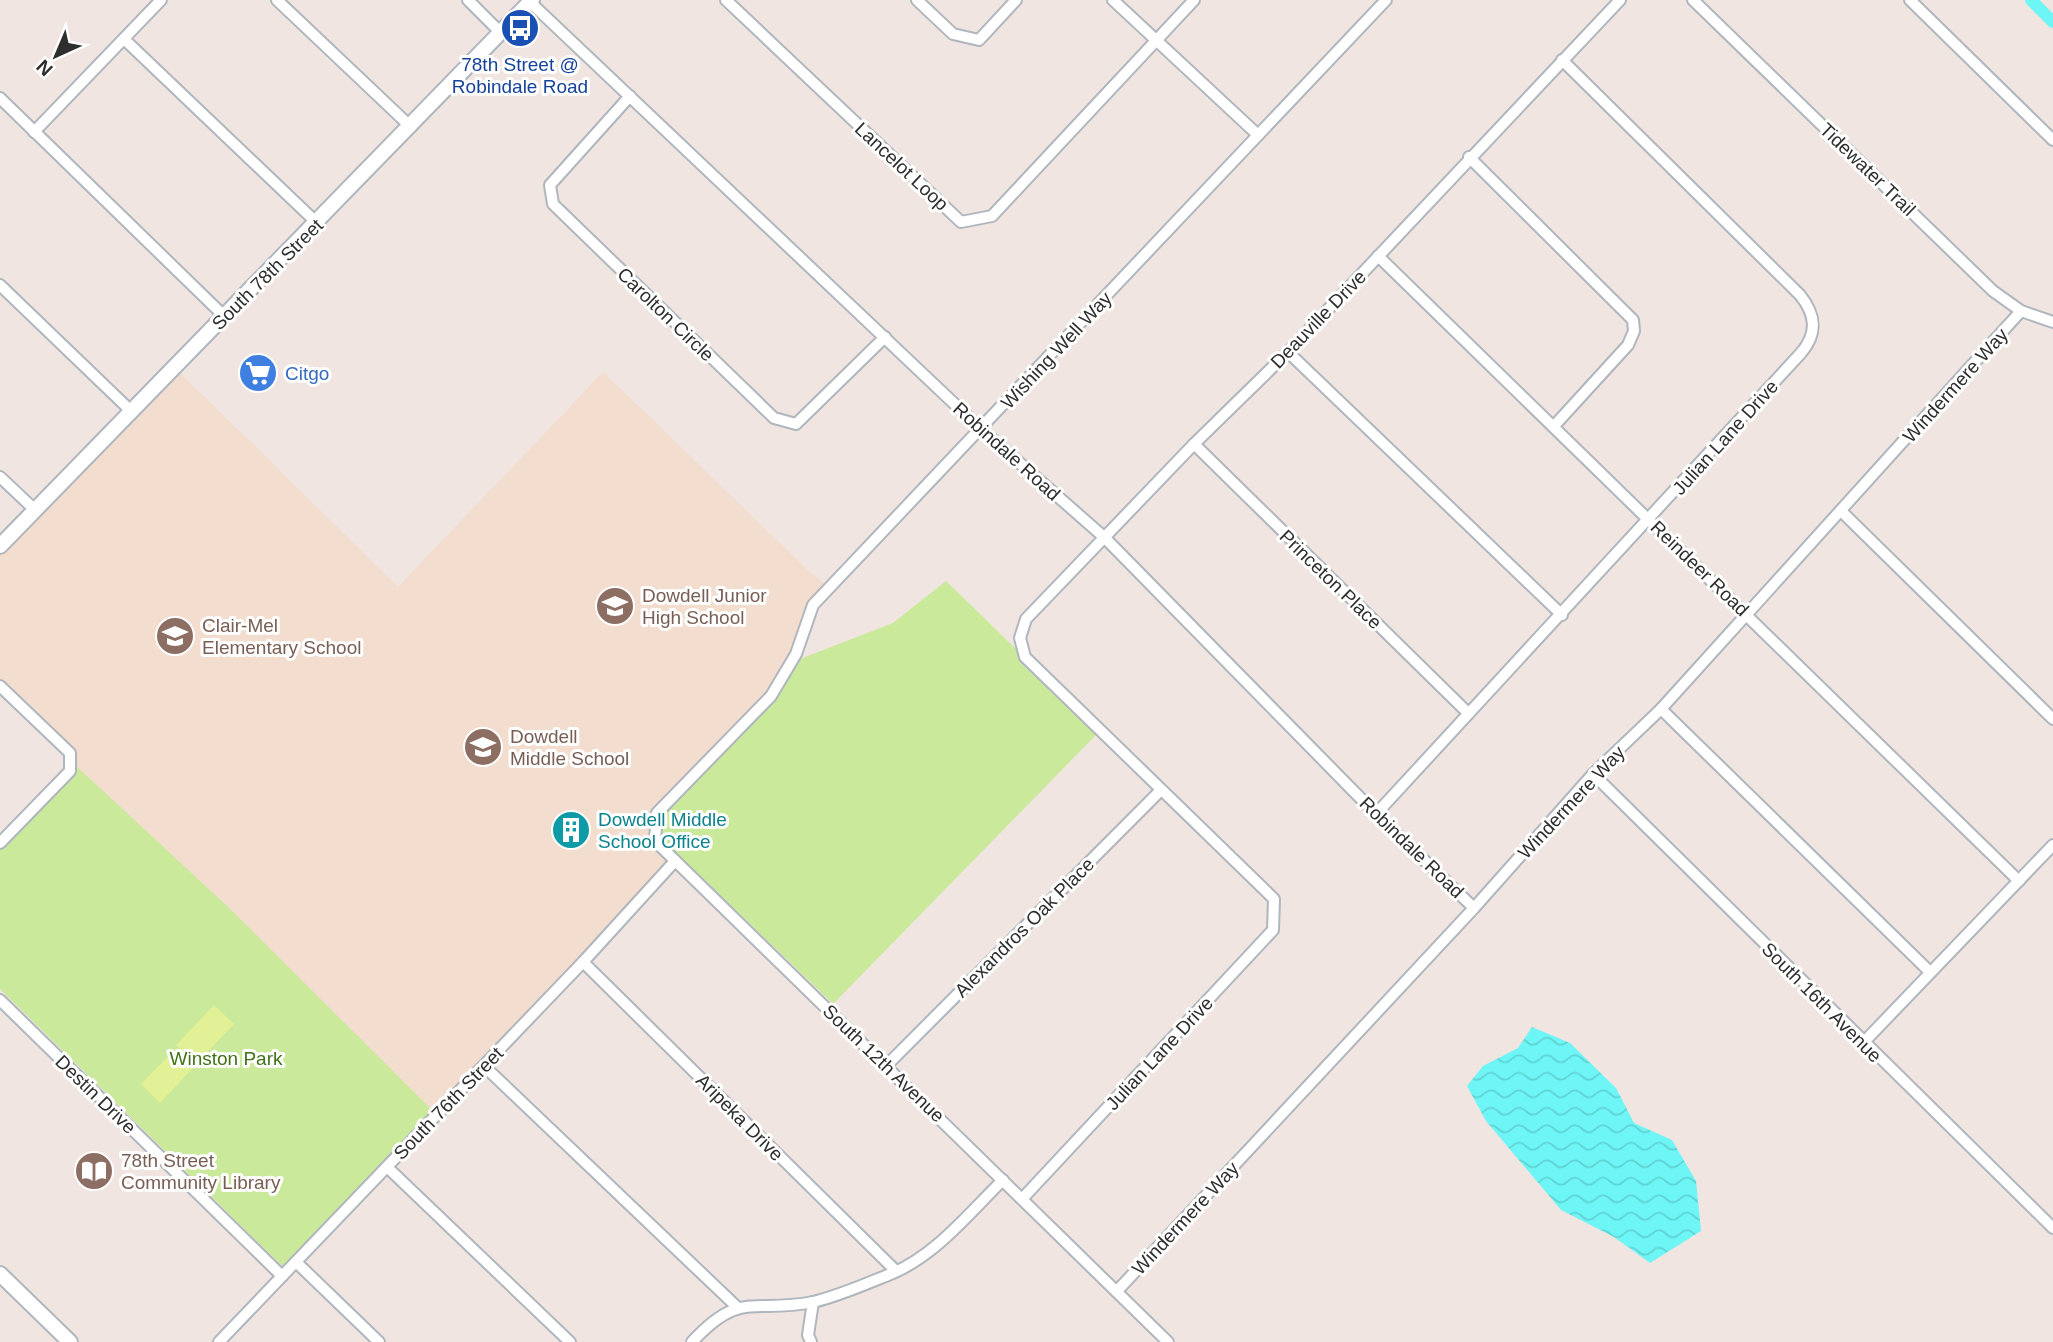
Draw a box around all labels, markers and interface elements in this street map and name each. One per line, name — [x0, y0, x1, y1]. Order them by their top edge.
bus stop icon: 78th Street @ Robindale Road — [499, 7, 541, 49]
north arrow — [21, 21, 91, 91]
place label: 78th Street @ Robindale Road — [452, 54, 588, 97]
text: N — [32, 56, 57, 80]
street label: Lancelot Loop — [851, 118, 952, 215]
street label: Tidewater Trail — [1816, 119, 1920, 220]
street label: South 78th Street — [208, 214, 328, 334]
street label: Carolton Circle — [613, 263, 718, 366]
street label: Deauville Drive — [1266, 266, 1370, 373]
street label: Wishing Well Way — [997, 287, 1116, 413]
street label: Windermere Way — [1899, 324, 2012, 447]
supermarket icon: Citgo — [237, 352, 279, 394]
place label: Citgo — [285, 363, 329, 384]
street label: Julian Lane Drive — [1668, 376, 1782, 499]
street label: Robindale Road — [949, 398, 1064, 505]
street label: Reindeer Road — [1646, 516, 1753, 620]
street label: Princeton Place — [1275, 526, 1386, 633]
school or university icon: Dowdell Junior High School — [594, 585, 636, 627]
place label: Dowdell Junior High School — [642, 585, 767, 628]
school or university icon: Clair-Mel Elementary School — [154, 615, 196, 657]
place label: Clair-Mel Elementary School — [202, 615, 361, 658]
school or university icon: Dowdell Middle School — [462, 726, 504, 768]
place label: Dowdell Middle School — [510, 726, 629, 769]
street label: Windermere Way — [1514, 741, 1629, 863]
street label: Robindale Road — [1355, 792, 1468, 902]
building icon: Dowdell Middle School Office — [550, 809, 592, 851]
place label: Dowdell Middle School Office — [598, 809, 727, 852]
street label: Alexandros Oak Place — [950, 853, 1098, 1001]
street label: South 16th Avenue — [1758, 938, 1886, 1066]
street label: Julian Lane Drive — [1102, 992, 1217, 1114]
street label: South 12th Avenue — [819, 1000, 949, 1127]
street label: South 76th Street — [389, 1042, 508, 1164]
park label: Winston Park — [170, 1048, 283, 1069]
street label: Destin Drive — [51, 1051, 140, 1138]
street label: Aripeka Drive — [692, 1070, 787, 1165]
library icon: 78th Street Community Library — [73, 1150, 115, 1192]
place label: 78th Street Community Library — [121, 1150, 281, 1193]
street label: Windermere Way — [1128, 1157, 1243, 1279]

